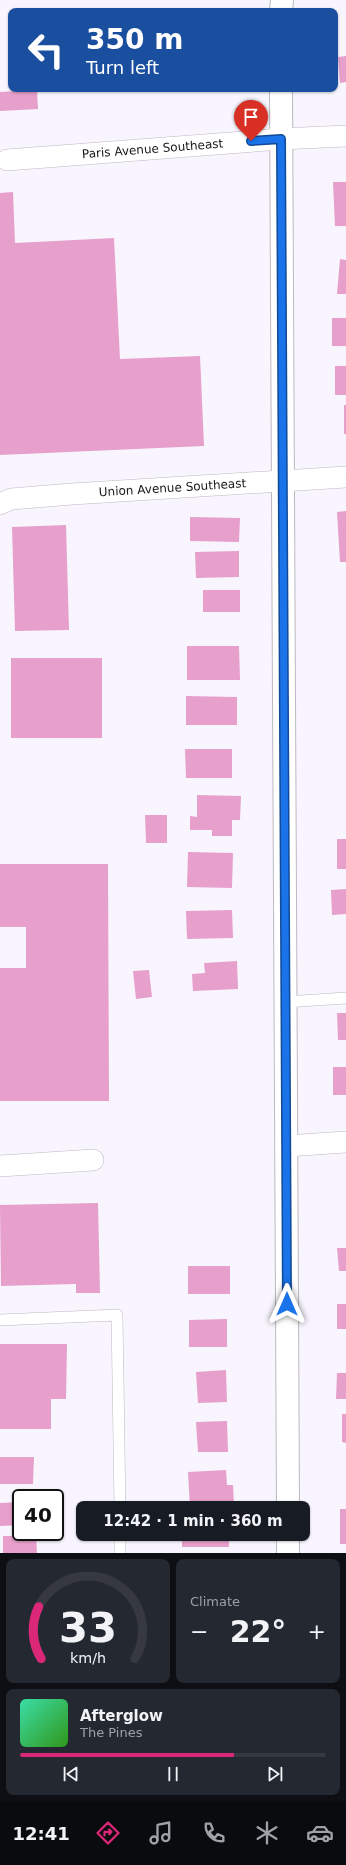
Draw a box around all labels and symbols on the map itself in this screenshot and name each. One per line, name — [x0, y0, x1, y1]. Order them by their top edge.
pin — [234, 100, 268, 141]
street label: Paris Avenue Southeast — [81, 136, 224, 161]
street label: Union Avenue Southeast — [98, 476, 247, 499]
position arrow — [266, 1283, 308, 1325]
speed limit sign: 40 — [12, 1489, 64, 1541]

